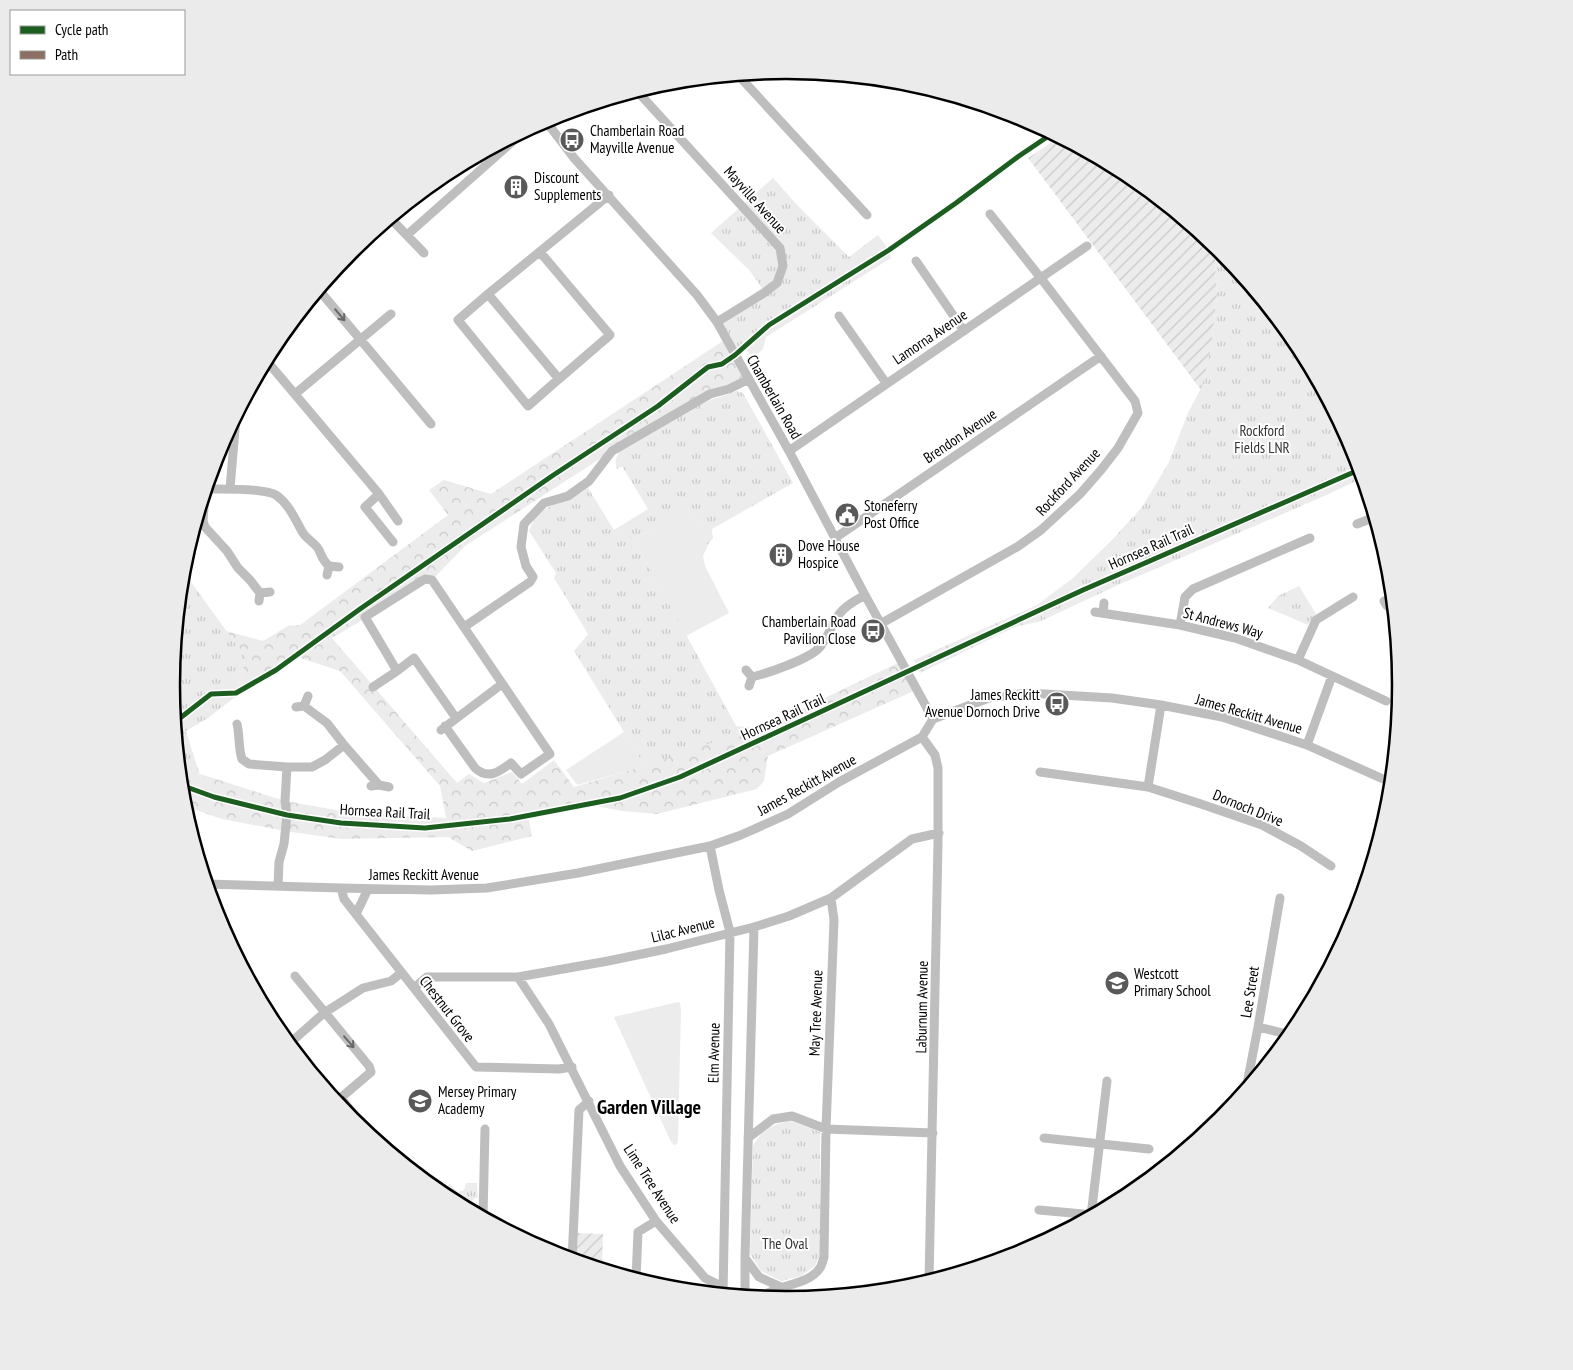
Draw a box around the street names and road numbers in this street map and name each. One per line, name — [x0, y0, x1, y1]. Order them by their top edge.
street label: Mayville Avenue — [720, 162, 791, 237]
street label: Lamorna Avenue — [889, 305, 971, 368]
street label: Chamberlain Road — [743, 351, 806, 442]
street label: Brendon Avenue — [919, 404, 1000, 467]
street label: Rockford Avenue — [1031, 444, 1104, 520]
street label: Hornsea Rail Trail — [1106, 519, 1197, 574]
street label: St Andrews Way — [1181, 603, 1265, 642]
street label: Hornsea Rail Trail — [738, 689, 828, 744]
street label: James Reckitt Avenue — [1193, 689, 1305, 738]
street label: James Reckitt Avenue — [753, 750, 859, 820]
street label: Dornoch Drive — [1210, 785, 1286, 830]
street label: Hornsea Rail Trail — [339, 800, 431, 823]
street label: James Reckitt Avenue — [368, 865, 479, 884]
street label: Lilac Avenue — [649, 912, 717, 947]
street label: Laburnum Avenue — [911, 960, 932, 1054]
street label: Lee Street — [1236, 965, 1263, 1019]
street label: May Tree Avenue — [805, 970, 826, 1056]
street label: Chestnut Grove — [416, 972, 479, 1046]
street label: Elm Avenue — [703, 1023, 724, 1083]
street label: Lime Tree Avenue — [620, 1140, 685, 1227]

